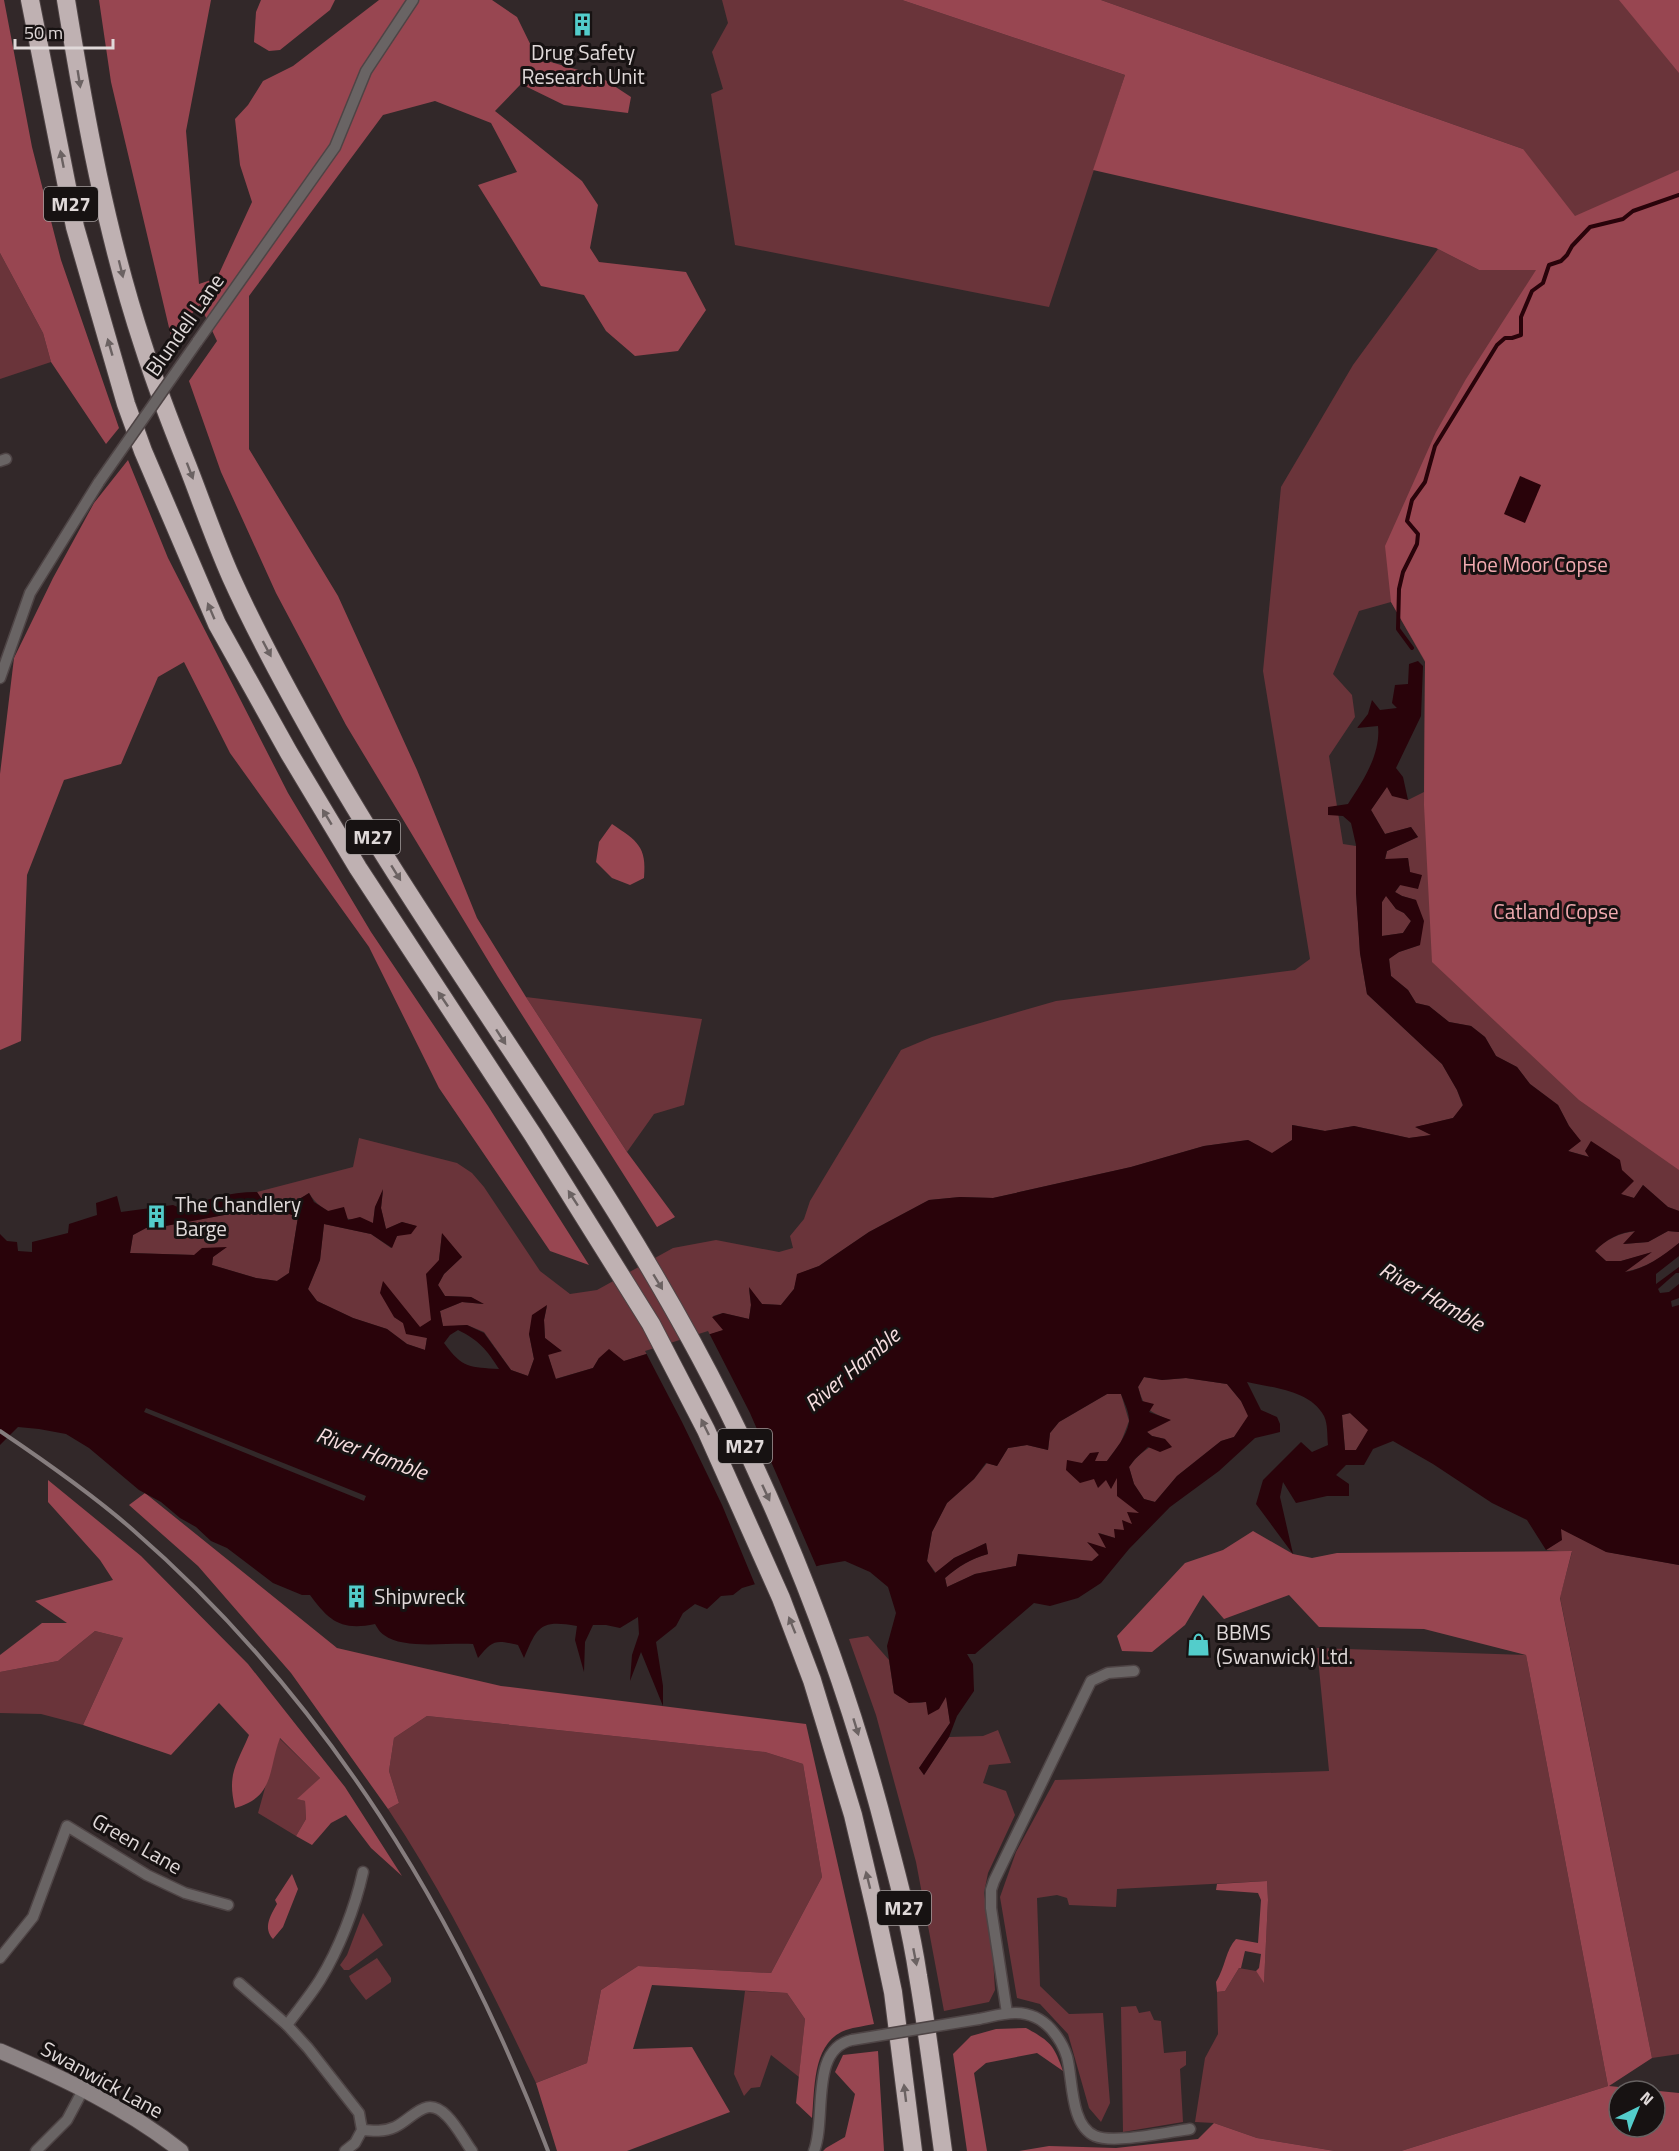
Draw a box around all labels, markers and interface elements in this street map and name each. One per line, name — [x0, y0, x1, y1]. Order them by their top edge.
scale bar — [15, 12, 112, 50]
building icon: Drug Safety Research Unit — [570, 12, 596, 38]
text: 50 m — [24, 19, 63, 46]
place label: Drug Safety Research Unit — [521, 36, 645, 92]
one-way arrow — [74, 69, 83, 88]
one-way arrow — [57, 149, 66, 168]
road number: M27 — [44, 187, 98, 221]
one-way arrow — [116, 260, 126, 278]
street label: Blundell Lane — [137, 267, 231, 382]
one-way arrow — [105, 338, 114, 356]
one-way arrow — [185, 462, 195, 480]
park label: Hoe Moor Copse — [1462, 548, 1608, 580]
one-way arrow — [206, 601, 216, 619]
one-way arrow — [262, 641, 272, 658]
one-way arrow — [322, 809, 333, 825]
road number: M27 — [346, 820, 400, 854]
one-way arrow — [390, 865, 401, 881]
park label: Catland Copse — [1493, 895, 1619, 927]
one-way arrow — [437, 992, 449, 1008]
one-way arrow — [495, 1029, 506, 1045]
place label: The Chandlery Barge — [175, 1188, 301, 1244]
one-way arrow — [567, 1190, 579, 1206]
building icon: The Chandlery Barge — [144, 1204, 170, 1230]
water label: River Hamble — [1373, 1252, 1492, 1341]
one-way arrow — [653, 1274, 664, 1290]
water label: River Hamble — [797, 1317, 909, 1419]
water label: River Hamble — [312, 1417, 434, 1489]
one-way arrow — [700, 1419, 709, 1436]
road number: M27 — [718, 1429, 772, 1463]
one-way arrow — [762, 1484, 771, 1501]
place label: Shipwreck — [374, 1580, 465, 1612]
building icon: Shipwreck — [343, 1584, 369, 1610]
one-way arrow — [787, 1616, 796, 1634]
place label: BBMS (Swanwick) Ltd. — [1216, 1616, 1353, 1672]
shop icon: BBMS (Swanwick) Ltd. — [1185, 1632, 1211, 1658]
one-way arrow — [851, 1718, 861, 1736]
street label: Green Lane — [86, 1804, 189, 1882]
one-way arrow — [863, 1871, 873, 1890]
road number: M27 — [877, 1891, 931, 1925]
one-way arrow — [911, 1947, 920, 1966]
street label: Swanwick Lane — [35, 2032, 170, 2126]
north arrow — [1607, 2079, 1667, 2139]
one-way arrow — [901, 2083, 910, 2102]
text: N — [1635, 2085, 1659, 2111]

